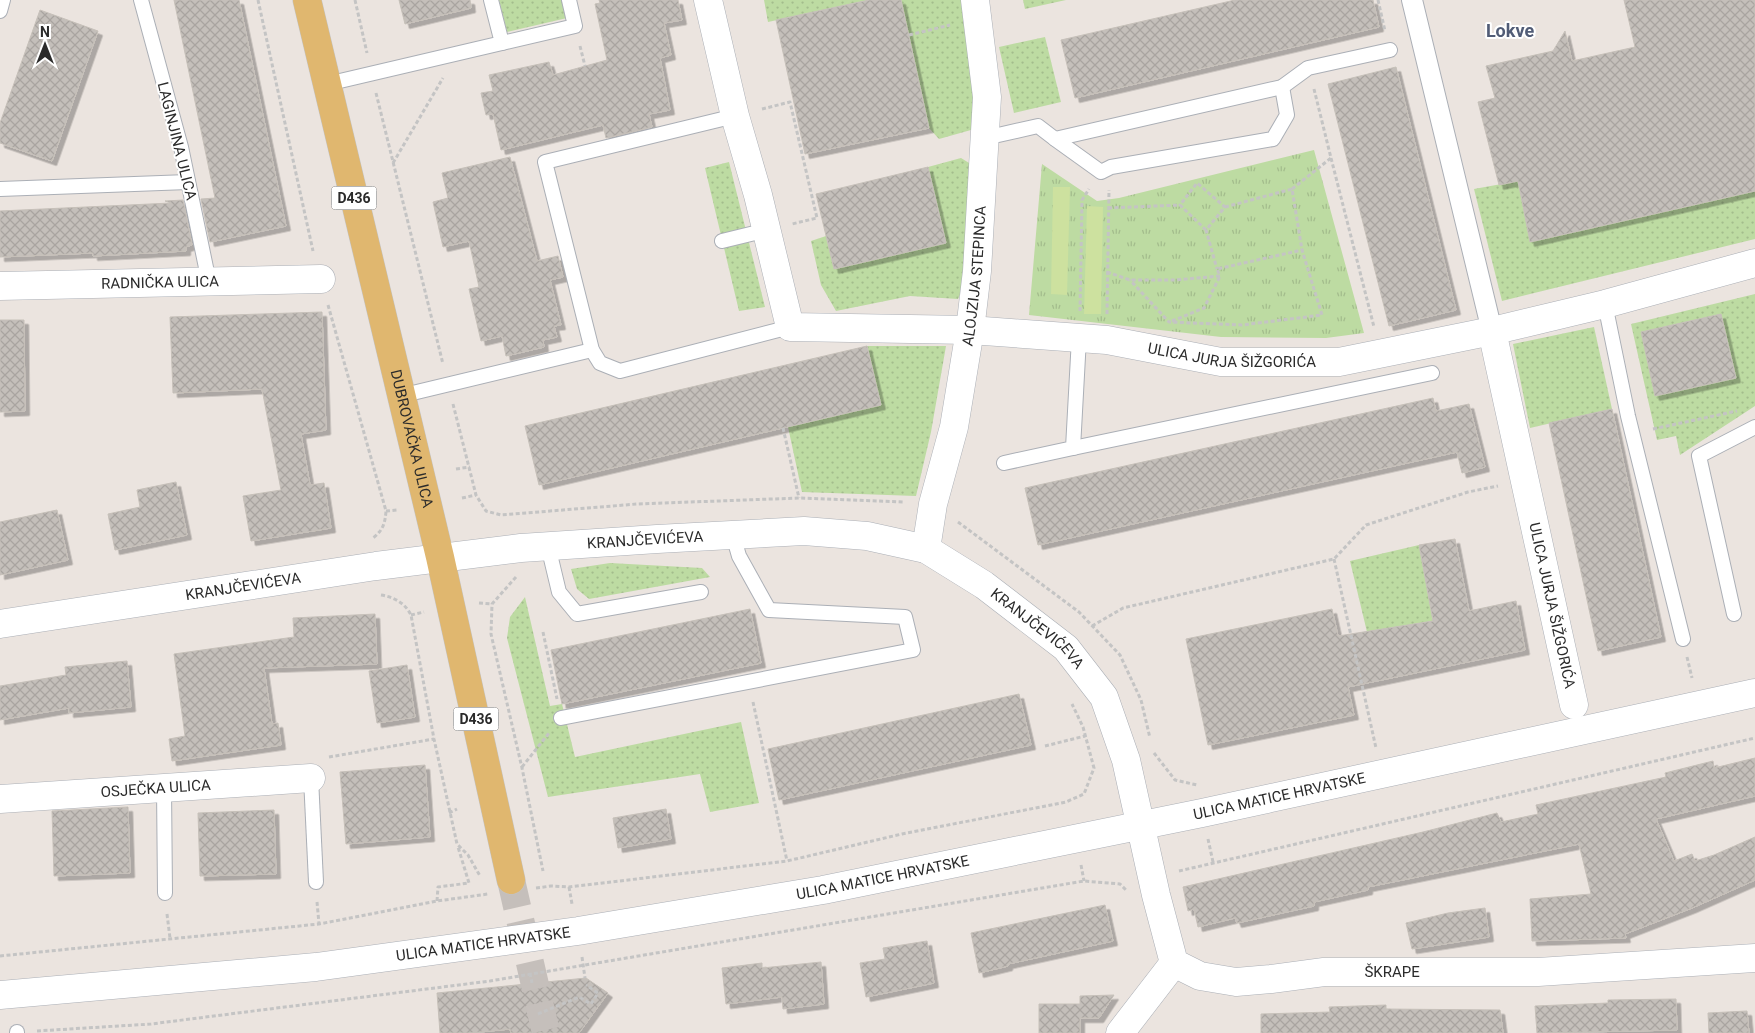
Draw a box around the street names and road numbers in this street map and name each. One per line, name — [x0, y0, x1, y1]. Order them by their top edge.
street label: LAGINJINA ULICA — [154, 80, 200, 202]
road number: D436 — [332, 187, 376, 210]
street label: ALOJZIJA STEPINCA — [958, 205, 990, 347]
street label: RADNIČKA ULICA — [101, 272, 219, 293]
street label: ULICA JURJA ŠIŽGORIĆA — [1146, 339, 1316, 371]
street label: DUBROVAČKA ULICA — [387, 368, 437, 510]
street label: ULICA JURJA ŠIŽGORIĆA — [1525, 521, 1579, 690]
street label: KRANJČEVIĆEVA — [586, 527, 704, 553]
street label: KRANJČEVIĆEVA — [184, 569, 302, 604]
street label: KRANJČEVIĆEVA — [987, 584, 1088, 673]
road number: D436 — [454, 708, 498, 731]
street label: ULICA MATICE HRVATSKE — [1192, 769, 1368, 824]
street label: OSJEČKA ULICA — [100, 776, 211, 801]
street label: ULICA MATICE HRVATSKE — [795, 851, 971, 903]
street label: ULICA MATICE HRVATSKE — [395, 923, 572, 965]
street label: ŠKRAPE — [1364, 963, 1420, 981]

